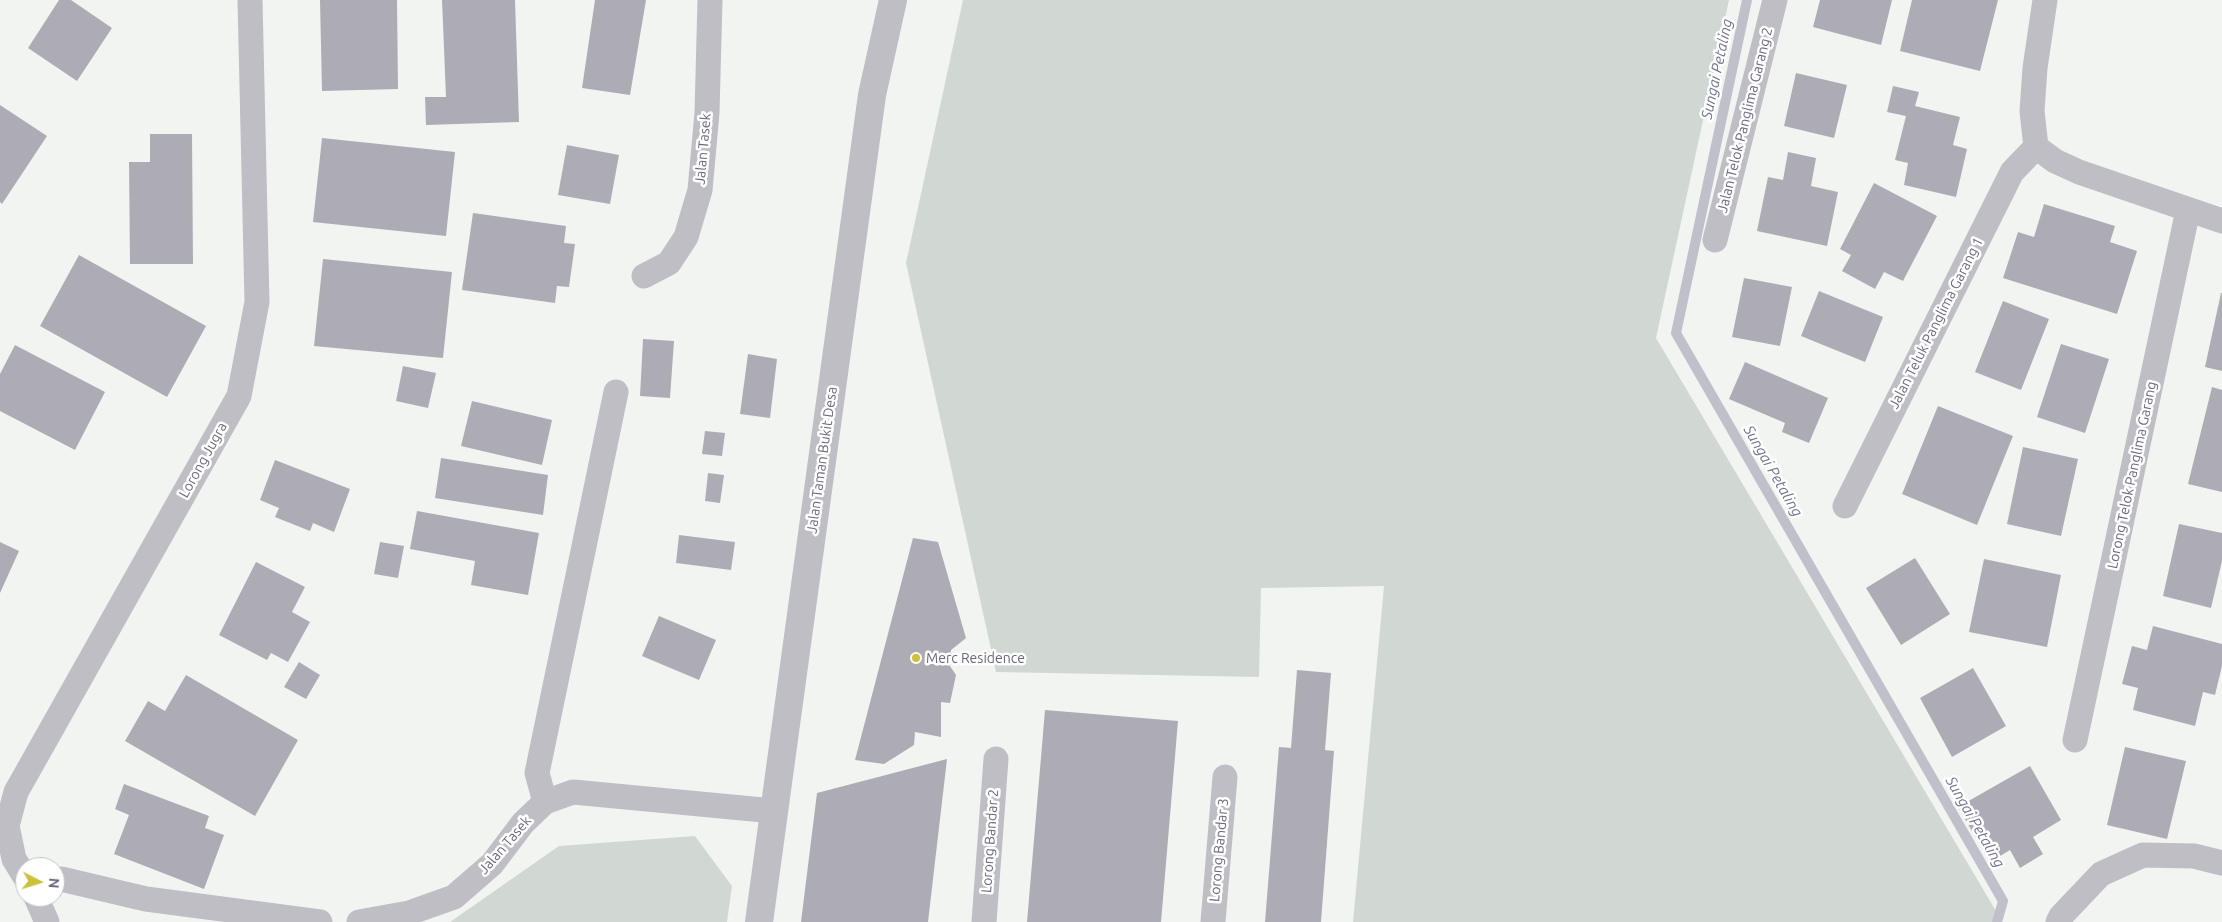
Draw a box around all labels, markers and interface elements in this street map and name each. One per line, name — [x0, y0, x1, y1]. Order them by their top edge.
water label: Sungai Petaling — [1698, 17, 1736, 121]
street label: Jalan Telok Panglima Garang 2 — [1714, 26, 1776, 214]
street label: Jalan Tasek — [692, 113, 714, 185]
street label: Jalan Teluk Panglima Garang 1 — [1885, 234, 1987, 412]
street label: Lorong Telok Panglima Garang — [2104, 380, 2160, 570]
street label: Jalan Taman Bukit Desa — [803, 386, 841, 534]
street label: Lorong Jugra — [175, 419, 231, 501]
water label: Sungai Petaling — [1740, 422, 1806, 520]
place label: Merc Residence — [926, 650, 1025, 666]
marker: Merc Residence — [910, 652, 922, 664]
water label: Sungai Petaling — [1942, 773, 2008, 871]
street label: Lorong Bandar 2 — [978, 789, 1002, 893]
street label: Lorong Bandar 3 — [1206, 798, 1232, 902]
street label: Jalan Tasek — [475, 813, 535, 877]
north arrow — [15, 857, 65, 907]
text: N — [46, 877, 62, 889]

